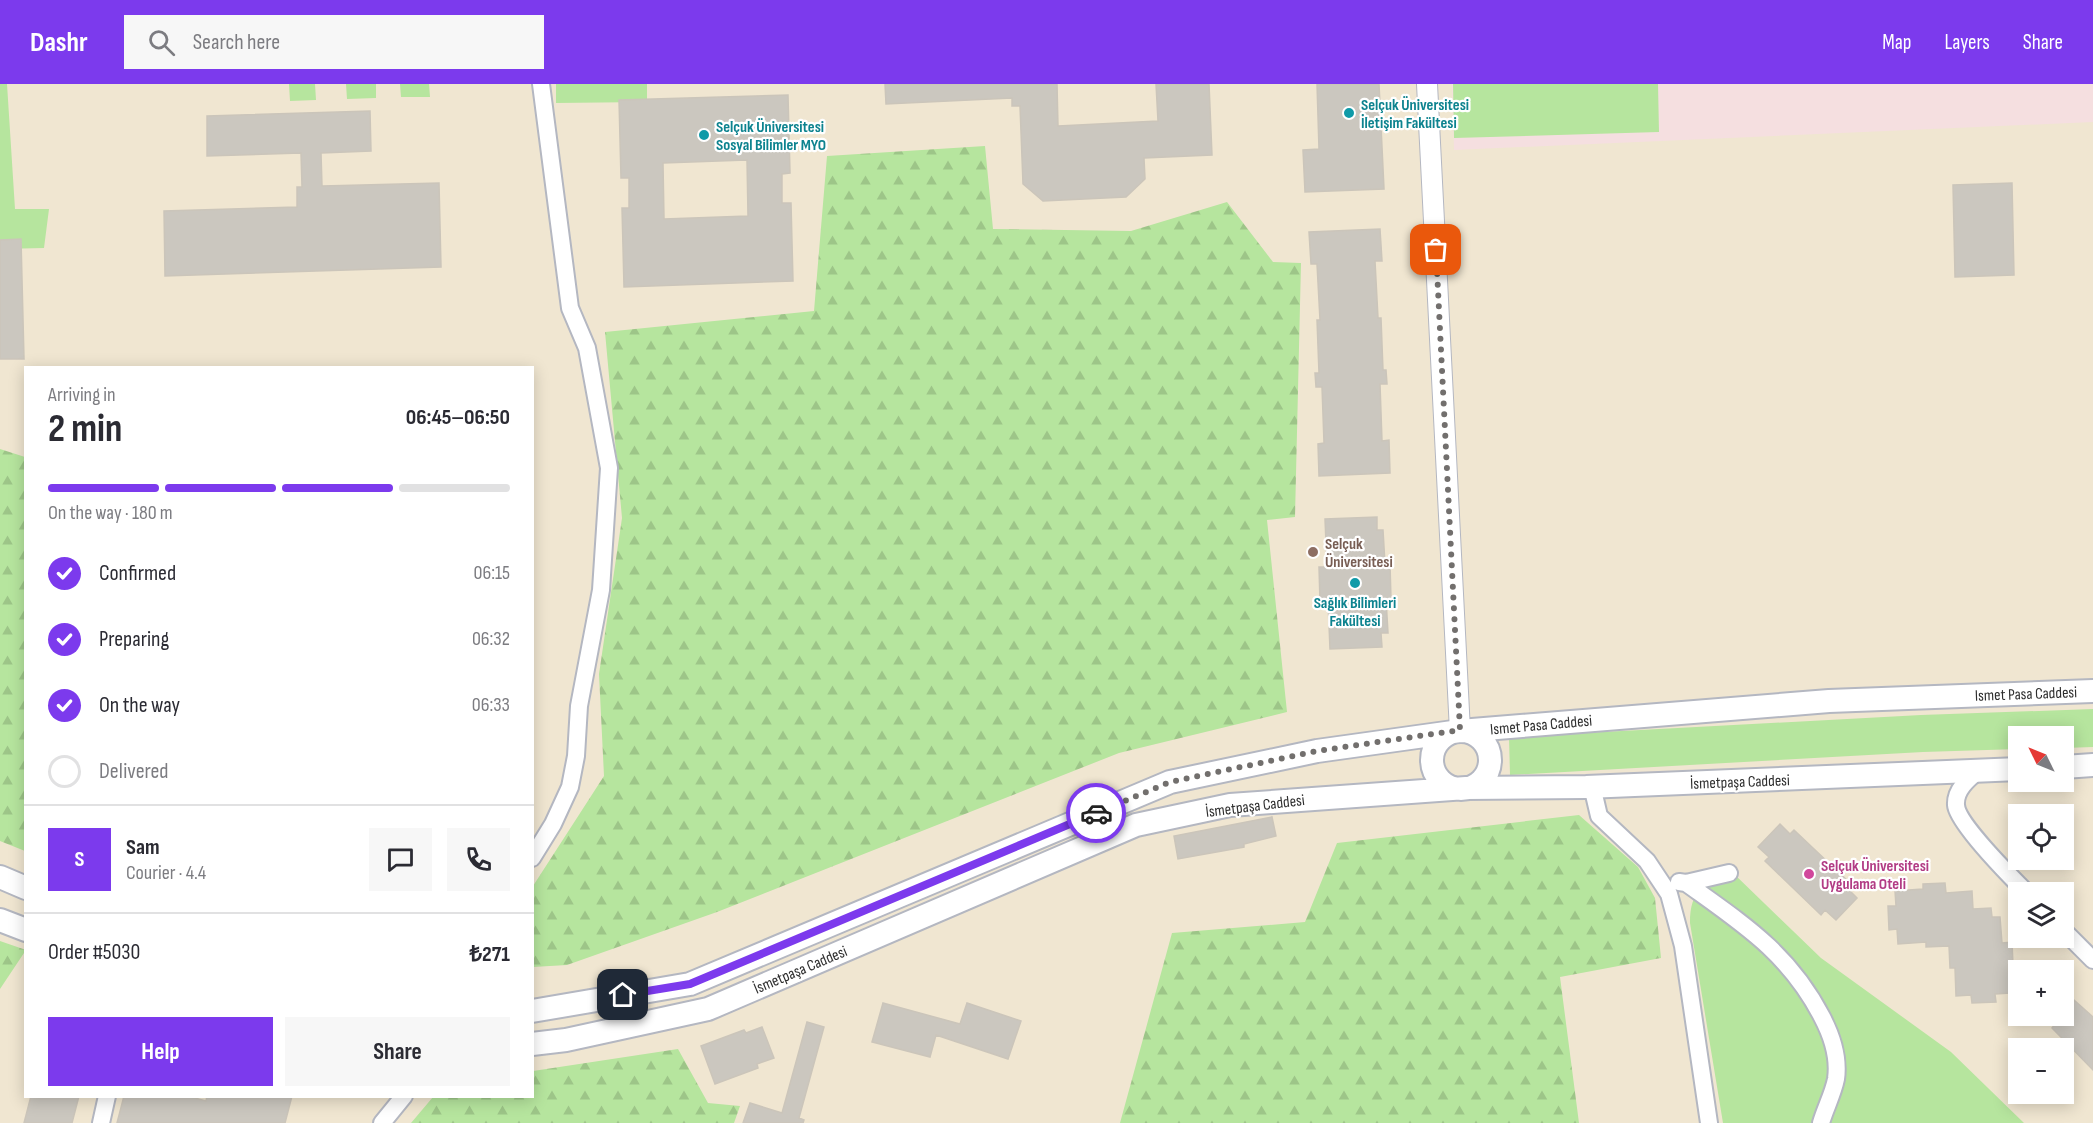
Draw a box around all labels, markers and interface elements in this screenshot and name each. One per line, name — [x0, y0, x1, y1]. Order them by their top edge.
search box — [124, 15, 544, 69]
text: Dashr — [30, 26, 88, 59]
icon: search — [145, 26, 178, 59]
text: Search here — [193, 29, 280, 56]
text: Map — [1882, 30, 1911, 55]
text: Layers — [1944, 30, 1990, 55]
text: Share — [2023, 30, 2063, 55]
place label: Selçuk Üniversitesi İletişim Fakültesi — [1361, 96, 1469, 133]
marker: Selçuk Üniversitesi İletişim Fakültesi — [1342, 106, 1356, 120]
place label: Selçuk Üniversitesi Sosyal Bilimler MYO — [716, 118, 826, 155]
marker: Selçuk Üniversitesi Sosyal Bilimler MYO — [697, 128, 711, 142]
pin — [1410, 224, 1461, 275]
icon: bag — [1419, 233, 1452, 266]
text: Arriving in — [48, 383, 116, 407]
text: 06:45–06:50 — [406, 404, 510, 431]
text: 2 min — [48, 406, 122, 453]
text: On the way · 180 m — [48, 501, 173, 525]
place label: Selçuk Üniversitesi — [1325, 535, 1393, 572]
marker: Selçuk Üniversitesi — [1306, 545, 1320, 559]
icon: check — [48, 557, 81, 590]
text: Confirmed — [99, 560, 176, 587]
text: 06:15 — [474, 561, 510, 585]
marker: Sağlık Bilimleri Fakültesi — [1348, 576, 1362, 590]
place label: Sağlık Bilimleri Fakültesi — [1314, 594, 1396, 631]
icon: check — [48, 623, 81, 656]
text: Preparing — [99, 626, 169, 653]
text: 06:32 — [472, 627, 510, 651]
street label: Ismet Pasa Caddesi — [1975, 683, 2078, 706]
icon: check — [48, 689, 81, 722]
text: On the way — [99, 692, 180, 719]
text: 06:33 — [472, 693, 510, 717]
street label: Ismet Pasa Caddesi — [1489, 712, 1593, 739]
north arrow — [2008, 726, 2074, 792]
map controls — [2008, 726, 2074, 1104]
text: Delivered — [99, 758, 168, 785]
street label: İsmetpaşa Caddesi — [1690, 771, 1790, 794]
courier — [1066, 783, 1126, 843]
street label: İsmetpaşa Caddesi — [1204, 791, 1306, 822]
icon: car — [1080, 797, 1113, 830]
button: locate — [2008, 804, 2074, 870]
button: chat — [369, 828, 432, 891]
button: phone — [447, 828, 510, 891]
text: Sam — [126, 834, 160, 861]
text: S — [75, 846, 84, 873]
place label: Selçuk Üniversitesi Uygulama Oteli — [1821, 857, 1929, 894]
text: Courier · 4.4 — [126, 861, 206, 885]
marker: Selçuk Üniversitesi Uygulama Oteli — [1802, 867, 1816, 881]
button: layers — [2008, 882, 2074, 948]
text: Order #5030 — [48, 939, 140, 966]
text: ₺271 — [470, 941, 510, 968]
street label: İsmetpaşa Caddesi — [751, 942, 850, 999]
button: + — [2008, 960, 2074, 1026]
pin — [597, 969, 648, 1020]
icon: home — [606, 978, 639, 1011]
button: Help — [48, 1017, 273, 1086]
button: Share — [285, 1017, 510, 1086]
button: − — [2008, 1038, 2074, 1104]

